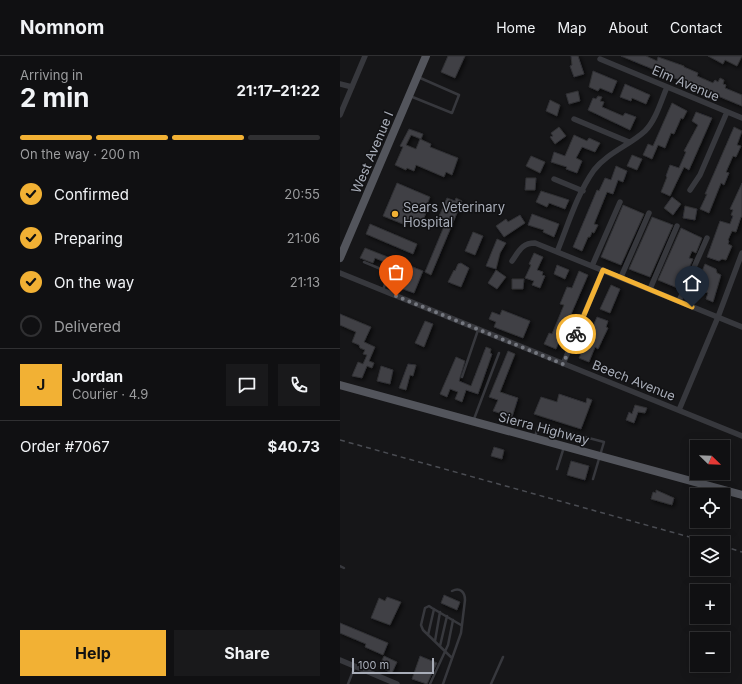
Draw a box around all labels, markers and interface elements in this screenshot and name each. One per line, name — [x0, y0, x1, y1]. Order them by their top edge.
text: Nomnom — [20, 16, 104, 39]
text: Home — [496, 19, 535, 36]
text: Map — [557, 19, 587, 36]
text: About — [609, 19, 648, 36]
text: Contact — [670, 19, 722, 36]
street label: Elm Avenue — [650, 62, 722, 104]
text: Arriving in — [20, 67, 83, 83]
text: 21:17–21:22 — [237, 81, 320, 100]
text: 2 min — [20, 82, 90, 113]
street label: West Avenue I — [348, 109, 396, 195]
text: On the way · 200 m — [20, 146, 140, 162]
icon: check — [20, 183, 42, 205]
text: Confirmed — [54, 185, 129, 204]
text: 20:55 — [284, 186, 320, 202]
place label: Sears Veterinary Hospital — [403, 199, 505, 230]
marker: Sears Veterinary Hospital — [390, 209, 400, 219]
icon: check — [20, 227, 42, 249]
text: Preparing — [54, 229, 123, 248]
text: 21:06 — [287, 230, 320, 246]
pin — [379, 255, 413, 296]
icon: bag — [385, 261, 407, 283]
pin — [675, 266, 709, 307]
icon: check — [20, 271, 42, 293]
icon: home — [681, 272, 703, 294]
text: On the way — [54, 273, 134, 292]
text: 21:13 — [290, 274, 320, 290]
courier — [556, 314, 596, 354]
text: Delivered — [54, 317, 121, 336]
icon: bike — [565, 323, 587, 345]
street label: Beech Avenue — [590, 356, 678, 404]
button: chat — [226, 364, 268, 406]
button: phone — [278, 364, 320, 406]
text: Jordan — [72, 367, 123, 386]
text: J — [37, 375, 45, 394]
text: Courier · 4.9 — [72, 386, 148, 402]
street label: Sierra Highway — [497, 408, 591, 448]
text: Order #7067 — [20, 437, 110, 456]
text: $40.73 — [268, 437, 320, 456]
north arrow — [690, 440, 730, 480]
map controls — [690, 440, 730, 672]
button: locate — [690, 488, 730, 528]
button: layers — [690, 536, 730, 576]
button: + — [690, 584, 730, 624]
button: Help — [20, 630, 166, 676]
button: Share — [174, 630, 320, 676]
button: − — [690, 632, 730, 672]
scale bar — [352, 656, 434, 675]
text: 100 m — [358, 658, 389, 672]

